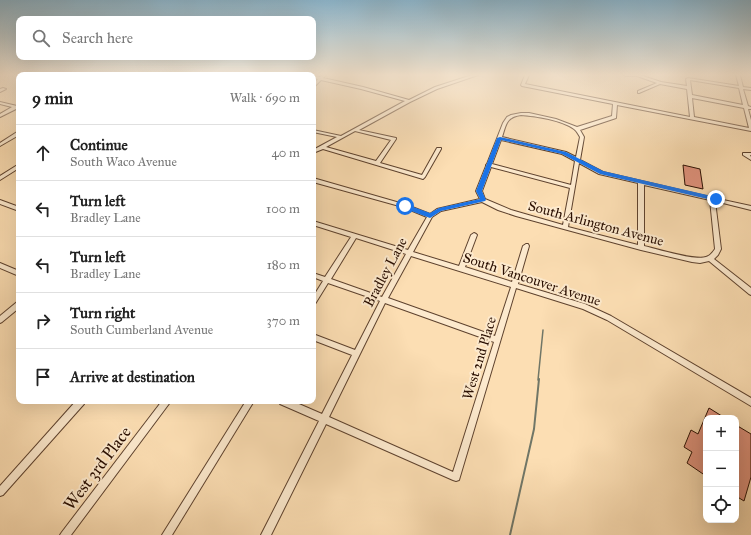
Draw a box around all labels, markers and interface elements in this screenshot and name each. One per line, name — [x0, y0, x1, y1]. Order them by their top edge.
search box — [16, 16, 316, 60]
icon: search — [30, 27, 52, 49]
text: Search here — [62, 29, 133, 47]
text: 9 min — [32, 88, 73, 109]
text: Walk · 690 m — [230, 90, 300, 106]
text: Continue — [70, 136, 128, 154]
icon: ahead — [32, 142, 54, 164]
text: 40 m — [271, 145, 300, 161]
text: South Waco Avenue — [70, 154, 177, 170]
route end — [707, 190, 725, 208]
text: Turn left — [70, 192, 126, 210]
route start — [396, 197, 414, 215]
street label: South Arlington Avenue — [526, 197, 666, 250]
icon: left — [32, 198, 54, 220]
text: 100 m — [266, 201, 300, 217]
text: Bradley Lane — [70, 210, 141, 226]
street label: Bradley Lane — [360, 234, 411, 310]
text: Turn left — [70, 248, 126, 266]
street label: South Vancouver Avenue — [461, 249, 603, 310]
icon: left — [32, 254, 54, 276]
text: 180 m — [267, 257, 300, 273]
text: Bradley Lane — [70, 266, 141, 282]
text: Turn right — [70, 304, 135, 322]
icon: right — [32, 310, 54, 332]
text: 370 m — [267, 313, 300, 329]
street label: West 2nd Place — [459, 315, 500, 402]
text: South Cumberland Avenue — [70, 322, 213, 338]
icon: arrive — [32, 366, 54, 388]
text: Arrive at destination — [70, 368, 195, 386]
map controls — [703, 415, 739, 523]
button: + — [703, 415, 739, 451]
street label: West 3rd Place — [59, 422, 136, 514]
button: − — [703, 451, 739, 487]
button: locate — [703, 487, 739, 523]

